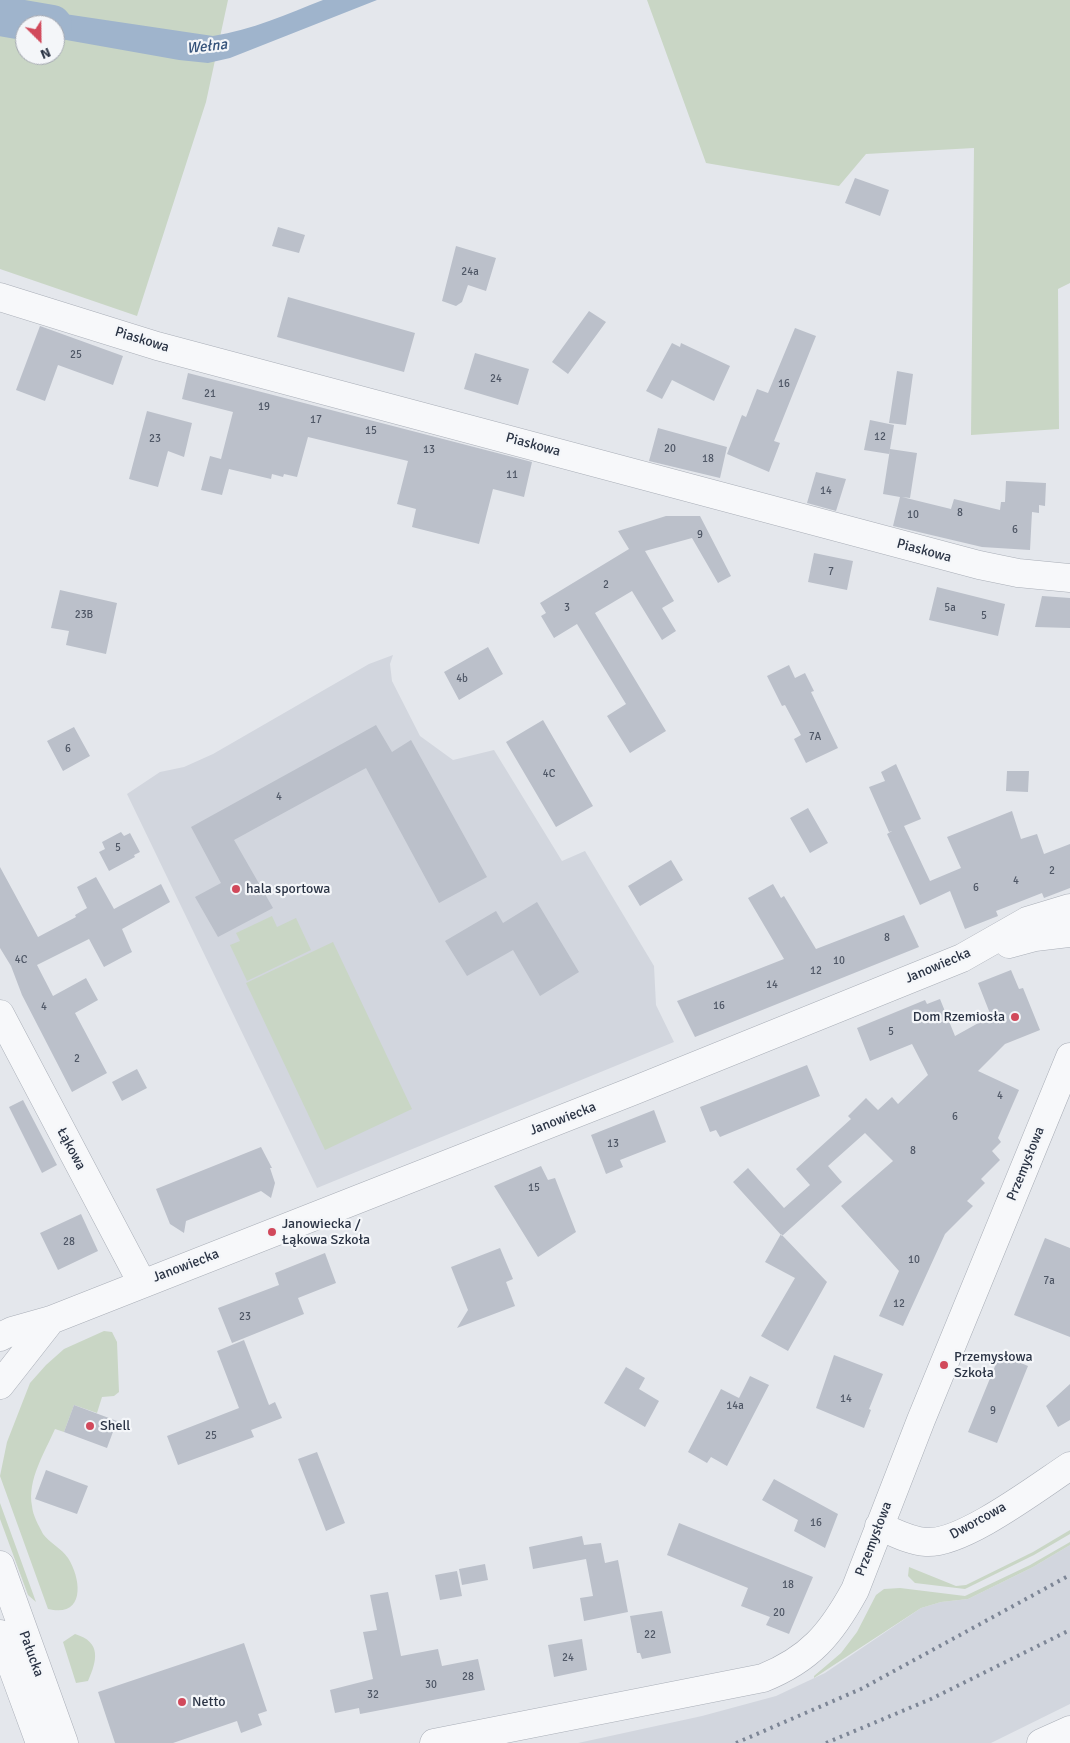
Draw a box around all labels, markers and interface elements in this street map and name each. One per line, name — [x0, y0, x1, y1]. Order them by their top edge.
north arrow — [15, 15, 65, 65]
water label: Wełna — [186, 36, 228, 58]
text: N — [38, 44, 53, 63]
house number: 24a — [461, 265, 479, 279]
street label: Piaskowa — [113, 324, 171, 356]
house number: 25 — [70, 348, 82, 362]
house number: 24 — [490, 372, 502, 386]
house number: 16 — [778, 377, 790, 391]
house number: 21 — [204, 387, 216, 401]
house number: 19 — [258, 400, 270, 414]
house number: 17 — [310, 413, 322, 427]
house number: 15 — [365, 424, 377, 438]
street label: Piaskowa — [504, 430, 562, 460]
house number: 12 — [874, 430, 886, 444]
house number: 23 — [149, 432, 161, 446]
house number: 20 — [664, 442, 676, 456]
house number: 13 — [423, 443, 435, 457]
house number: 18 — [702, 452, 714, 466]
house number: 11 — [506, 468, 518, 482]
house number: 14 — [820, 484, 832, 498]
house number: 8 — [957, 506, 963, 520]
house number: 10 — [907, 508, 919, 522]
house number: 6 — [1012, 523, 1018, 537]
house number: 9 — [697, 528, 703, 542]
street label: Piaskowa — [895, 536, 953, 566]
house number: 7 — [828, 565, 834, 579]
house number: 2 — [603, 578, 609, 592]
house number: 3 — [564, 601, 570, 615]
house number: 5a — [944, 601, 956, 615]
house number: 23B — [75, 608, 93, 622]
house number: 5 — [981, 609, 987, 623]
house number: 4b — [456, 672, 468, 686]
house number: 7A — [809, 730, 821, 744]
house number: 6 — [65, 742, 71, 756]
house number: 4C — [543, 767, 555, 781]
house number: 4 — [276, 790, 282, 804]
house number: 5 — [115, 841, 121, 855]
house number: 2 — [1049, 864, 1055, 878]
house number: 4 — [1013, 874, 1019, 888]
place label: hala sportowa — [246, 881, 330, 897]
house number: 6 — [973, 881, 979, 895]
marker: hala sportowa — [230, 883, 242, 895]
house number: 8 — [884, 931, 890, 945]
street label: Janowiecka — [903, 945, 973, 987]
house number: 4C — [15, 953, 27, 967]
house number: 10 — [833, 954, 845, 968]
house number: 12 — [810, 964, 822, 978]
house number: 14 — [766, 978, 778, 992]
house number: 16 — [713, 999, 725, 1013]
house number: 4 — [41, 1000, 47, 1014]
place label: Dom Rzemiosła — [913, 1009, 1005, 1025]
marker: Dom Rzemiosła — [1009, 1011, 1021, 1023]
house number: 5 — [888, 1025, 894, 1039]
house number: 2 — [74, 1052, 80, 1066]
house number: 4 — [997, 1089, 1003, 1103]
street label: Janowiecka — [527, 1099, 599, 1139]
house number: 6 — [952, 1110, 958, 1124]
street label: Przemysłowa — [1004, 1124, 1048, 1204]
street label: Łąkowa — [53, 1125, 89, 1173]
house number: 13 — [607, 1137, 619, 1151]
house number: 8 — [910, 1144, 916, 1158]
house number: 15 — [528, 1181, 540, 1195]
place label: Janowiecka / Łąkowa Szkoła — [282, 1216, 370, 1248]
marker: Janowiecka / Łąkowa Szkoła — [266, 1226, 278, 1238]
house number: 28 — [63, 1235, 75, 1249]
street label: Janowiecka — [150, 1246, 222, 1286]
house number: 10 — [908, 1253, 920, 1267]
house number: 7a — [1043, 1274, 1055, 1288]
house number: 12 — [893, 1297, 905, 1311]
house number: 23 — [239, 1310, 251, 1324]
place label: Przemysłowa Szkoła — [954, 1349, 1033, 1381]
marker: Przemysłowa Szkoła — [938, 1359, 950, 1371]
house number: 14 — [840, 1392, 852, 1406]
house number: 14a — [726, 1399, 744, 1413]
house number: 9 — [990, 1404, 996, 1418]
place label: Shell — [100, 1418, 130, 1434]
marker: Shell — [84, 1420, 96, 1432]
house number: 25 — [205, 1429, 217, 1443]
street label: Przemysłowa — [852, 1499, 896, 1579]
street label: Dworcowa — [947, 1499, 1009, 1543]
house number: 16 — [810, 1516, 822, 1530]
house number: 18 — [782, 1578, 794, 1592]
house number: 20 — [773, 1606, 785, 1620]
house number: 22 — [644, 1628, 656, 1642]
street label: Pałucka — [15, 1629, 47, 1679]
house number: 24 — [562, 1651, 574, 1665]
house number: 28 — [462, 1670, 474, 1684]
house number: 30 — [425, 1678, 437, 1692]
house number: 32 — [367, 1688, 379, 1702]
place label: Netto — [192, 1694, 225, 1710]
marker: Netto — [176, 1696, 188, 1708]

